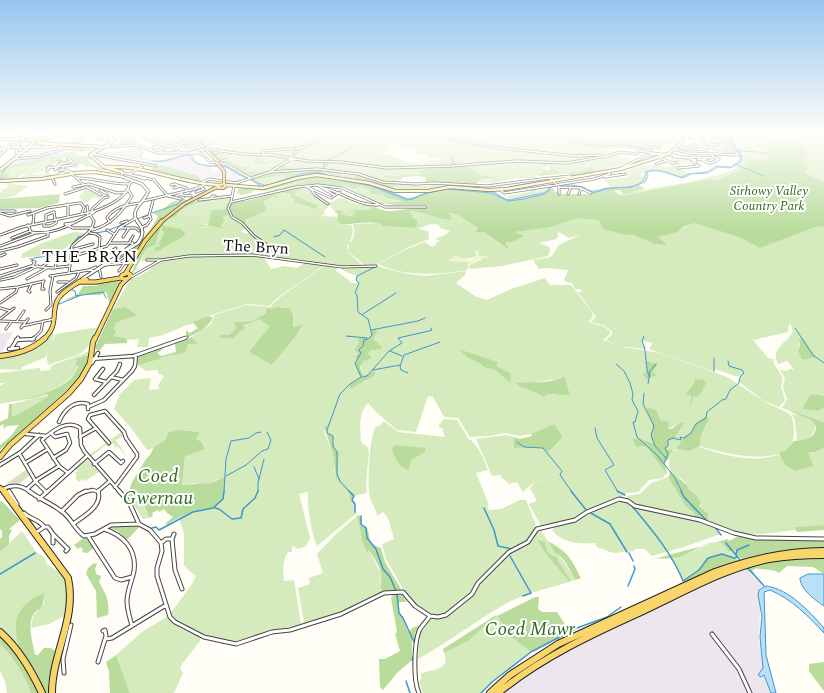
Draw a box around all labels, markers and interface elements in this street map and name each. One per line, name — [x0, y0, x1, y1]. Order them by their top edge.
park label: Sirhowy Valley Country Park — [730, 181, 808, 216]
street label: The Bryn — [223, 233, 289, 261]
district label: THE BRYN — [42, 244, 138, 270]
park label: Coed Gwernau — [123, 462, 193, 513]
park label: Coed Mawr — [485, 615, 576, 644]

